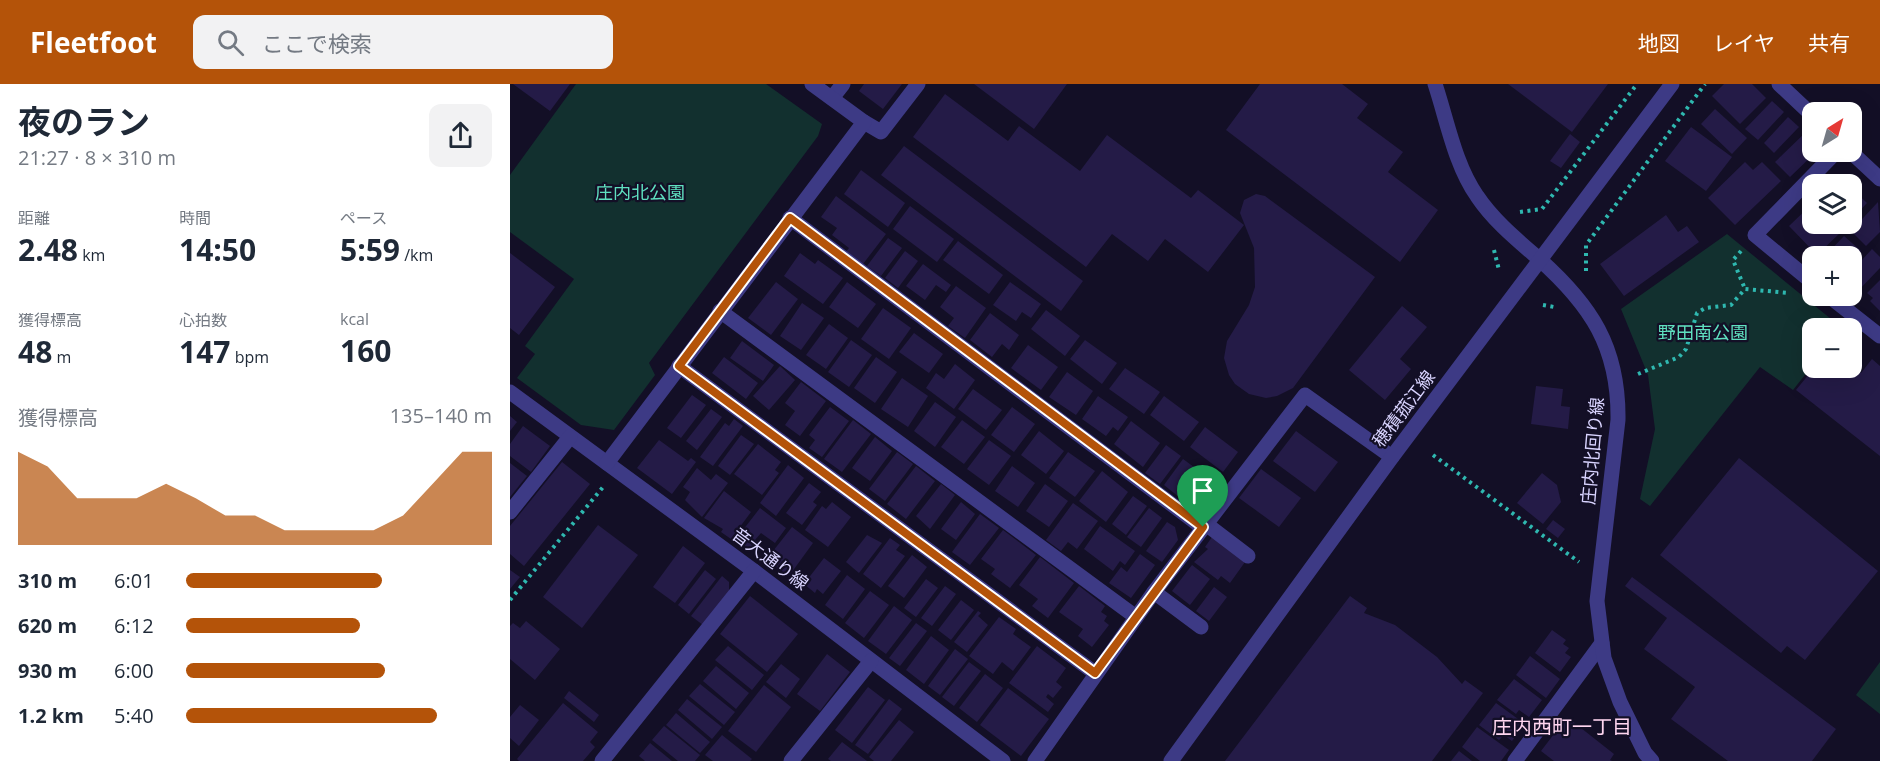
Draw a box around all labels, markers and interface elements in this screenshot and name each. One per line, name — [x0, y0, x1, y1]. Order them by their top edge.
search box — [193, 15, 613, 69]
text: Fleetfoot — [30, 23, 157, 61]
icon: search — [214, 26, 247, 59]
text: ここで検索 — [262, 28, 372, 58]
text: 地図 — [1638, 29, 1680, 57]
text: レイヤ — [1713, 29, 1775, 57]
text: 共有 — [1808, 29, 1850, 57]
text: 夜のラン — [18, 99, 150, 144]
north arrow — [1802, 102, 1862, 162]
map controls — [1802, 102, 1862, 378]
button: share — [429, 104, 492, 167]
text: 21:27 · 8 × 310 m — [18, 144, 176, 171]
button: layers — [1802, 174, 1862, 234]
park label: 庄内北公園 — [595, 180, 685, 204]
text: 距離 — [18, 207, 50, 229]
text: 時間 — [179, 207, 211, 229]
text: ペース — [340, 207, 387, 229]
text: 2.48 — [18, 229, 78, 270]
text: 14:50 — [179, 229, 256, 270]
text: 5:59 — [340, 229, 400, 270]
text: km — [78, 244, 105, 266]
text: /km — [400, 244, 433, 266]
button: + — [1802, 246, 1862, 306]
text: kcal — [340, 308, 369, 330]
text: 獲得標高 — [18, 309, 82, 331]
text: 心拍数 — [179, 309, 227, 331]
button: − — [1802, 318, 1862, 378]
park label: 野田南公園 — [1658, 320, 1748, 344]
text: 160 — [340, 330, 391, 371]
text: 48 — [18, 331, 52, 372]
text: 147 — [179, 331, 230, 372]
text: m — [52, 346, 71, 368]
text: bpm — [230, 346, 269, 368]
street label: 穂積菰江線 — [1367, 365, 1440, 452]
street label: 庄内北回り線 — [1575, 396, 1609, 506]
text: 135–140 m — [390, 402, 492, 429]
text: 獲得標高 — [18, 404, 98, 431]
pin — [1177, 465, 1228, 527]
icon: arrive — [1186, 474, 1219, 507]
street label: 音大通り線 — [727, 522, 814, 595]
text: 310 m — [18, 567, 77, 594]
text: 6:01 — [114, 567, 154, 594]
text: 620 m — [18, 612, 77, 639]
text: 6:12 — [114, 612, 154, 639]
text: 930 m — [18, 657, 77, 684]
text: 6:00 — [114, 657, 154, 684]
text: 1.2 km — [18, 702, 84, 729]
text: 5:40 — [114, 702, 154, 729]
district label: 庄内西町一丁目 — [1492, 713, 1632, 740]

